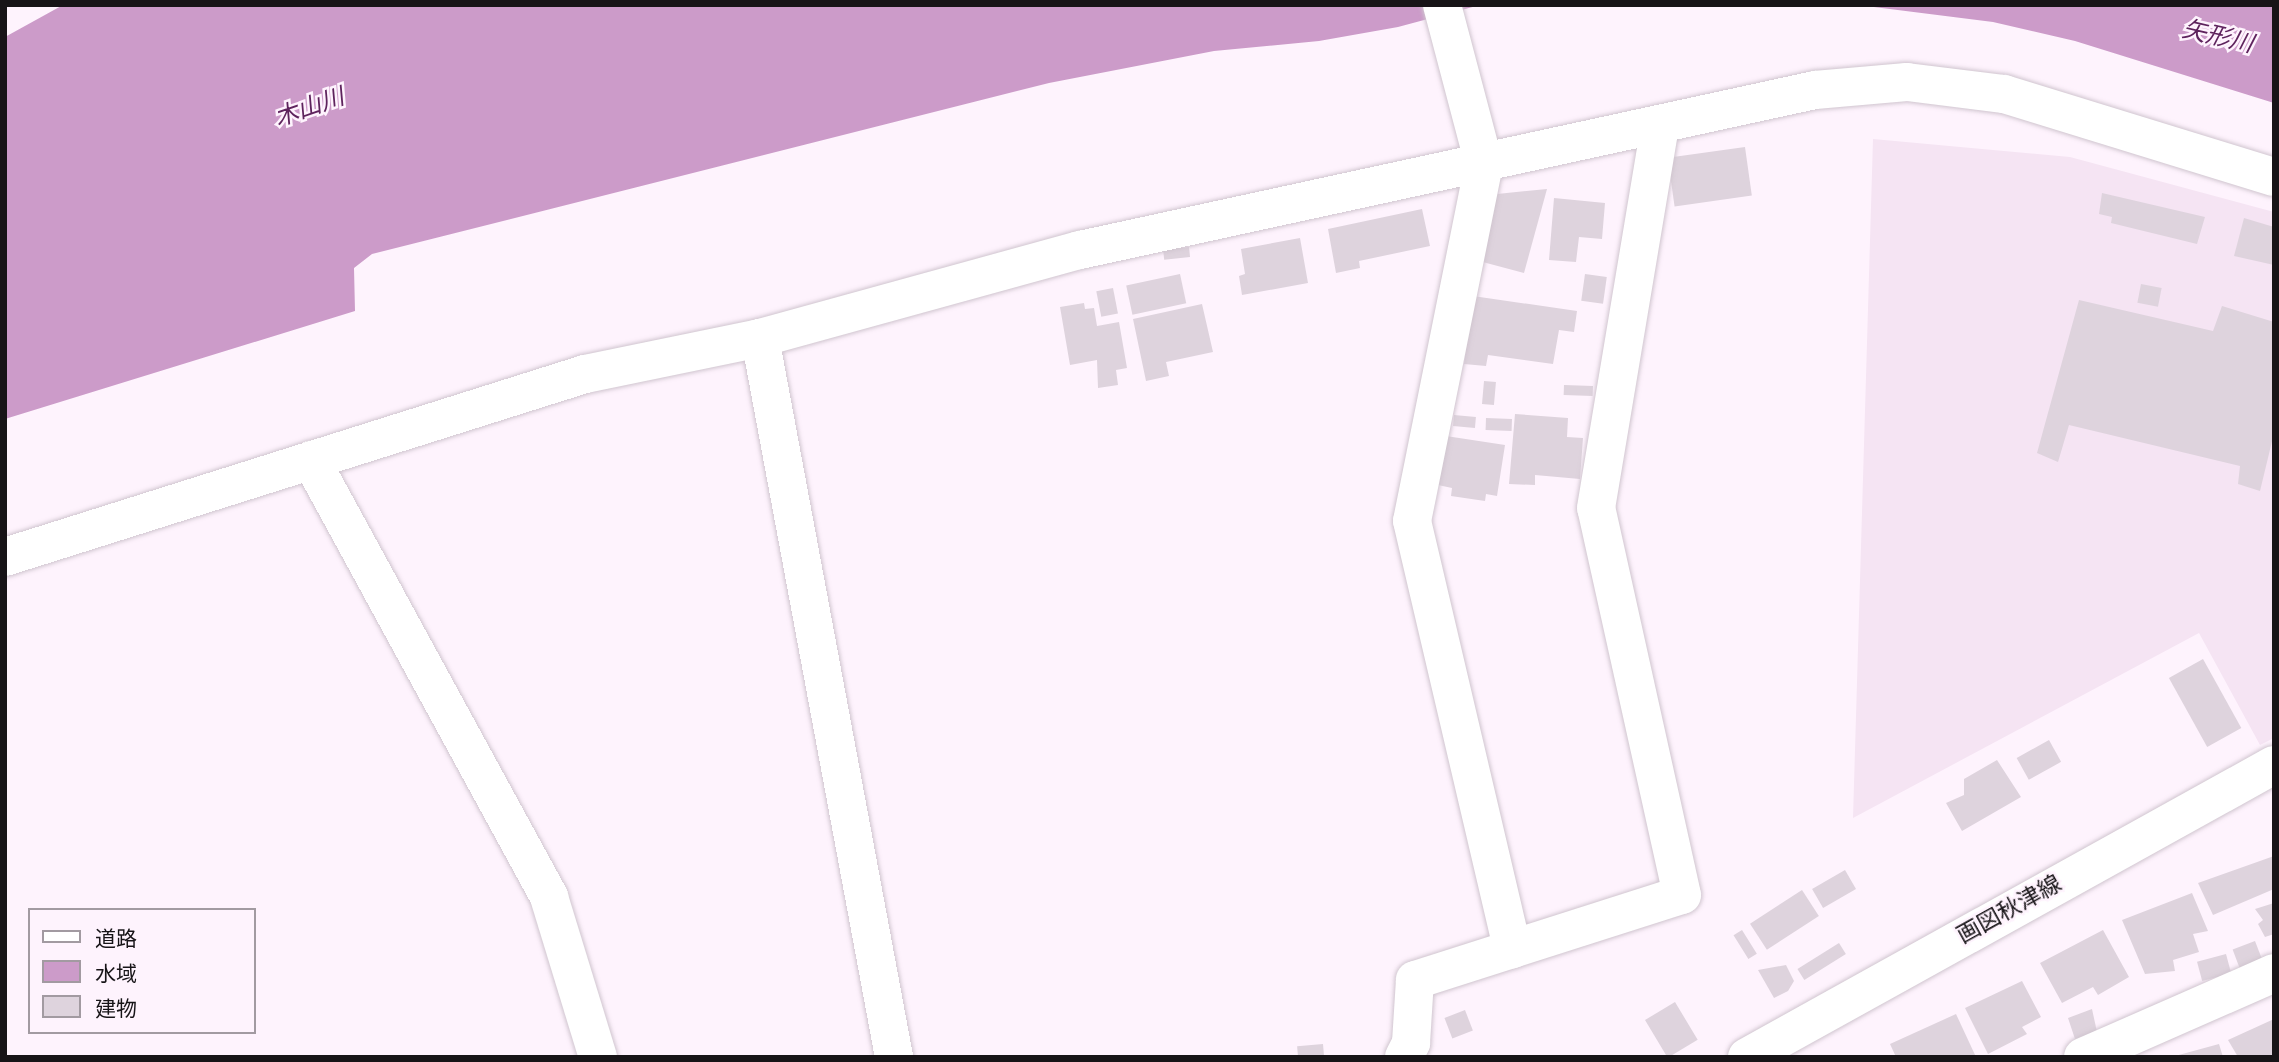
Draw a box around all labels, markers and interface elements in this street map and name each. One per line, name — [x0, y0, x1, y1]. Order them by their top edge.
water label: 矢形川 — [2180, 14, 2256, 58]
water label: 木山川 — [270, 82, 348, 132]
street label: 画図秋津線 — [1952, 869, 2066, 949]
legend — [28, 908, 256, 1034]
text: 道路 — [95, 925, 137, 952]
text: 水域 — [95, 960, 137, 987]
text: 建物 — [95, 995, 137, 1022]

